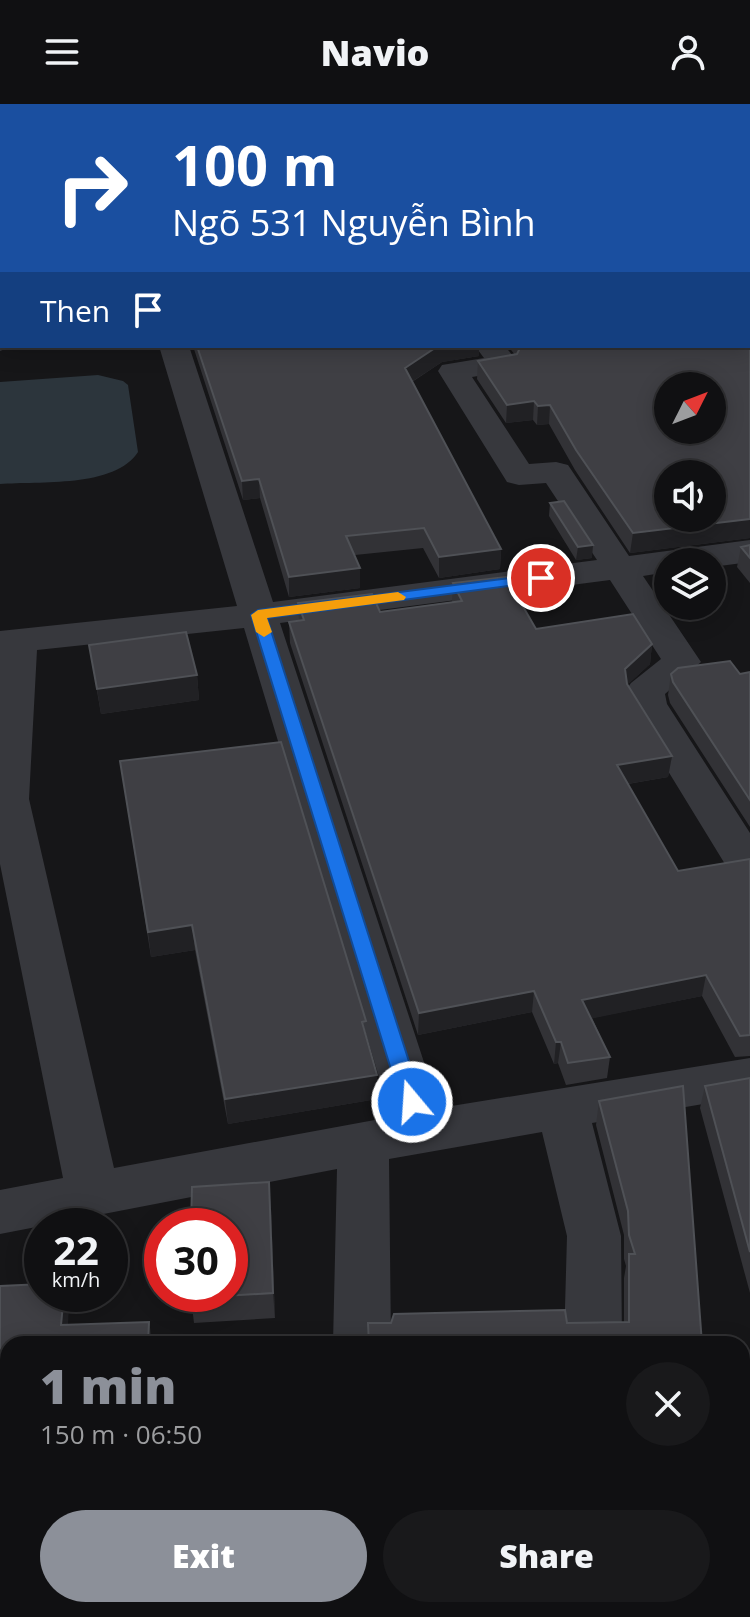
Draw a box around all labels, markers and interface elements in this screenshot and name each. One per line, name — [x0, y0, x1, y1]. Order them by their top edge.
text: Navio — [320, 28, 430, 77]
icon: menu — [40, 30, 84, 74]
icon: person — [666, 30, 710, 74]
text: 100 m — [172, 126, 338, 202]
icon: right — [40, 136, 144, 240]
text: Ngõ 531 Nguyễn Bình — [172, 198, 536, 247]
icon: arrive — [126, 288, 170, 332]
text: Then — [40, 290, 110, 331]
north arrow — [654, 372, 726, 444]
map controls — [654, 372, 726, 620]
button: sound — [654, 460, 726, 532]
pin — [507, 544, 575, 612]
button: layers — [654, 548, 726, 620]
icon: arrive — [519, 556, 563, 600]
position arrow — [370, 1060, 454, 1144]
speed limit sign: 30 — [144, 1208, 248, 1312]
text: 22 — [53, 1222, 99, 1277]
text: km/h — [52, 1266, 100, 1293]
text: 1 min — [40, 1353, 176, 1418]
button: close — [626, 1362, 710, 1446]
text: 150 m · 06:50 — [40, 1416, 202, 1452]
button: Exit — [40, 1510, 367, 1602]
button: Share — [383, 1510, 710, 1602]

